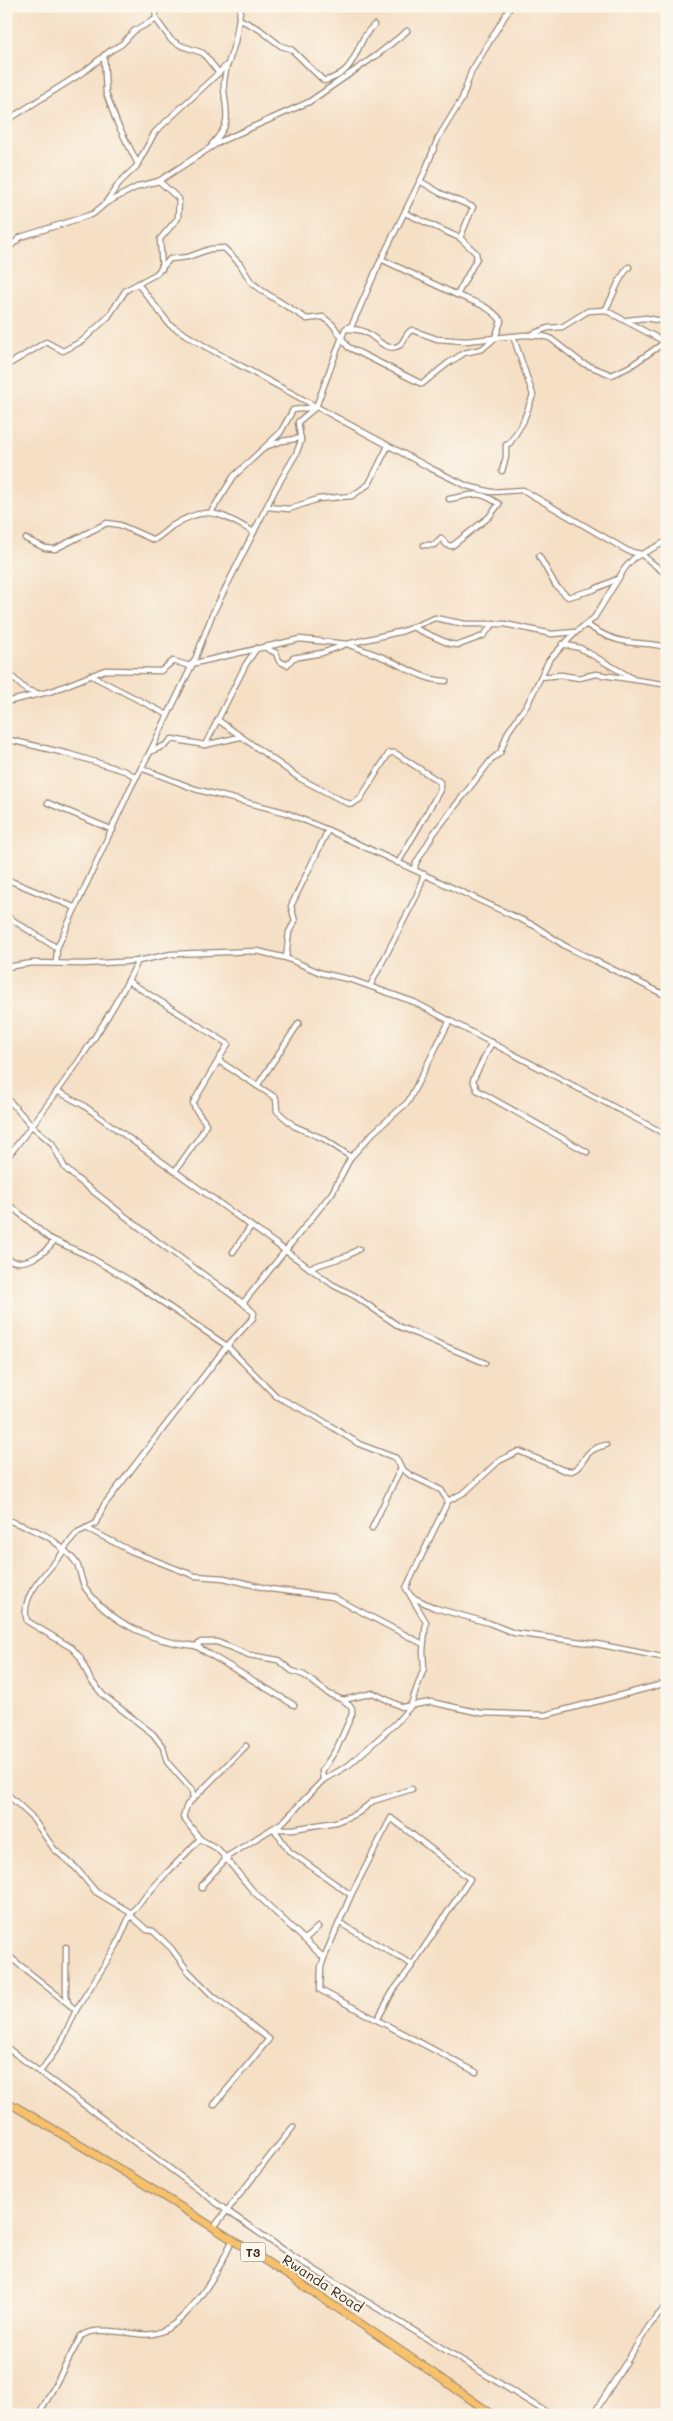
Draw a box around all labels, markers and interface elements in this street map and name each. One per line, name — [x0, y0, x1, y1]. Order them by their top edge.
road number: T3 — [240, 2242, 266, 2262]
street label: Rwanda Road — [279, 2250, 367, 2316]

